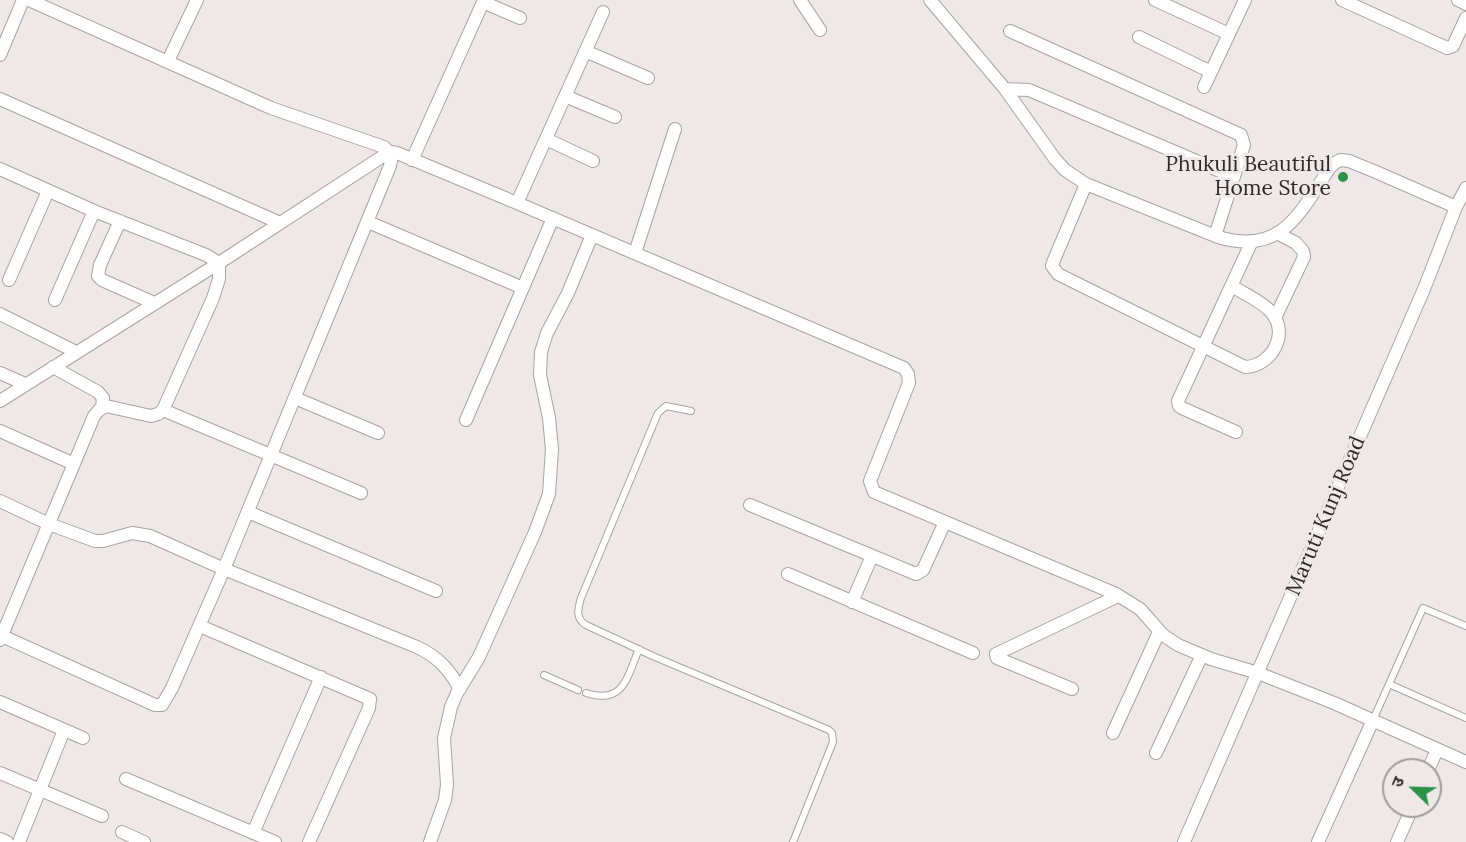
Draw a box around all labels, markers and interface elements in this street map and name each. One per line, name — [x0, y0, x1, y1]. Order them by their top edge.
place label: Phukuli Beautiful Home Store — [1165, 152, 1331, 202]
marker: Phukuli Beautiful Home Store — [1336, 170, 1350, 184]
street label: Maruti Kunj Road — [1281, 433, 1371, 599]
north arrow — [1382, 758, 1442, 818]
text: उ — [1386, 774, 1408, 790]

